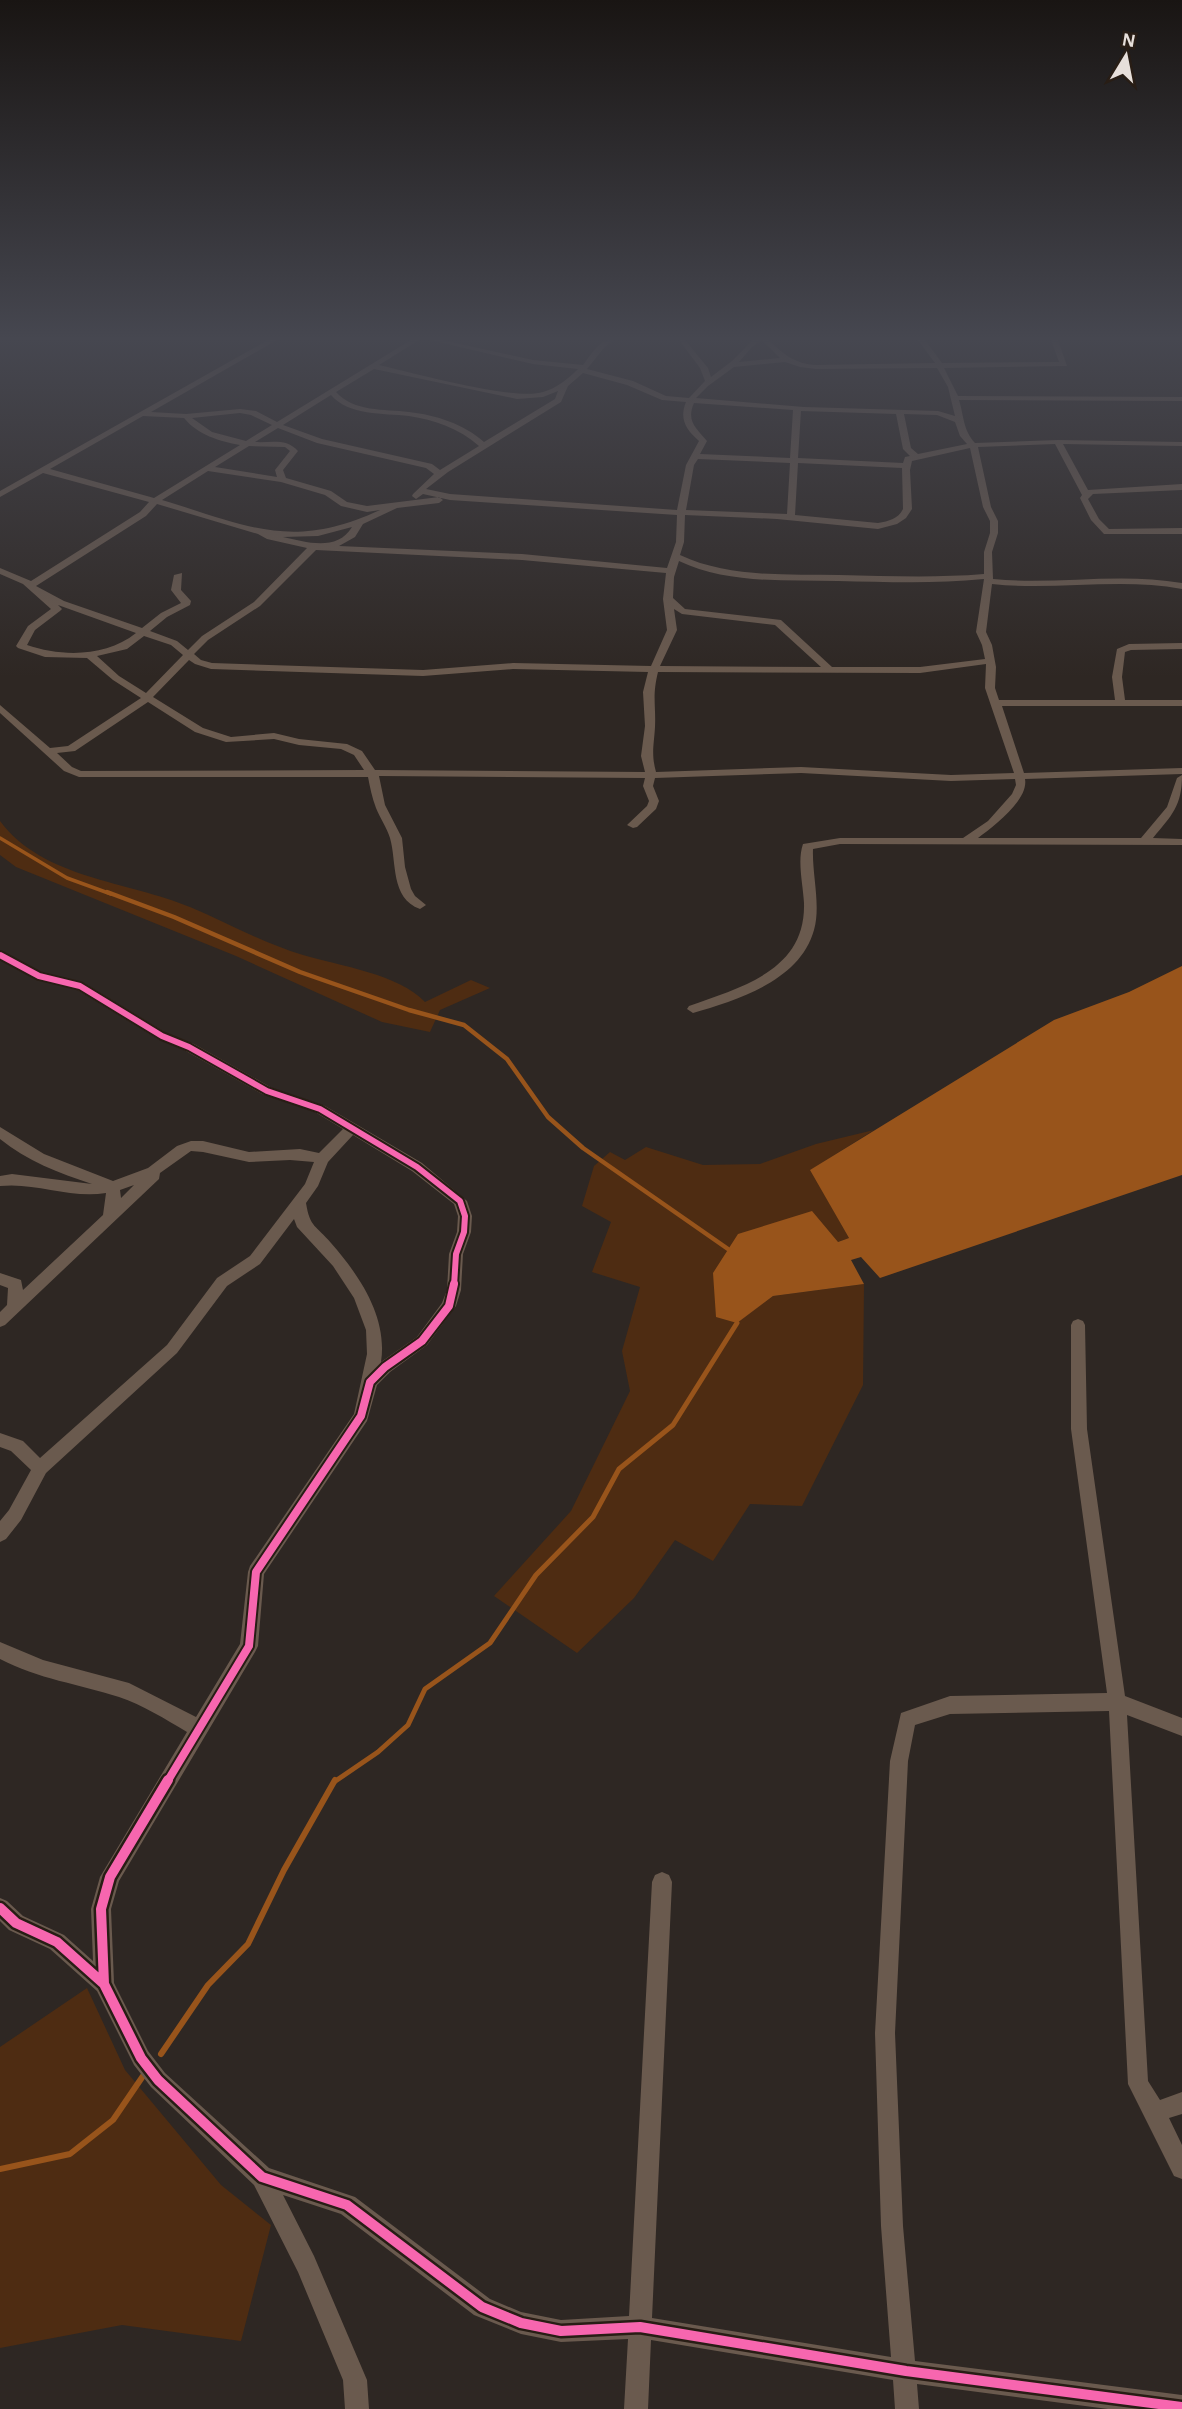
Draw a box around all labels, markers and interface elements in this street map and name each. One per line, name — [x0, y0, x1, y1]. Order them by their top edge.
north arrow — [1091, 21, 1161, 91]
text: N — [1121, 30, 1137, 51]

